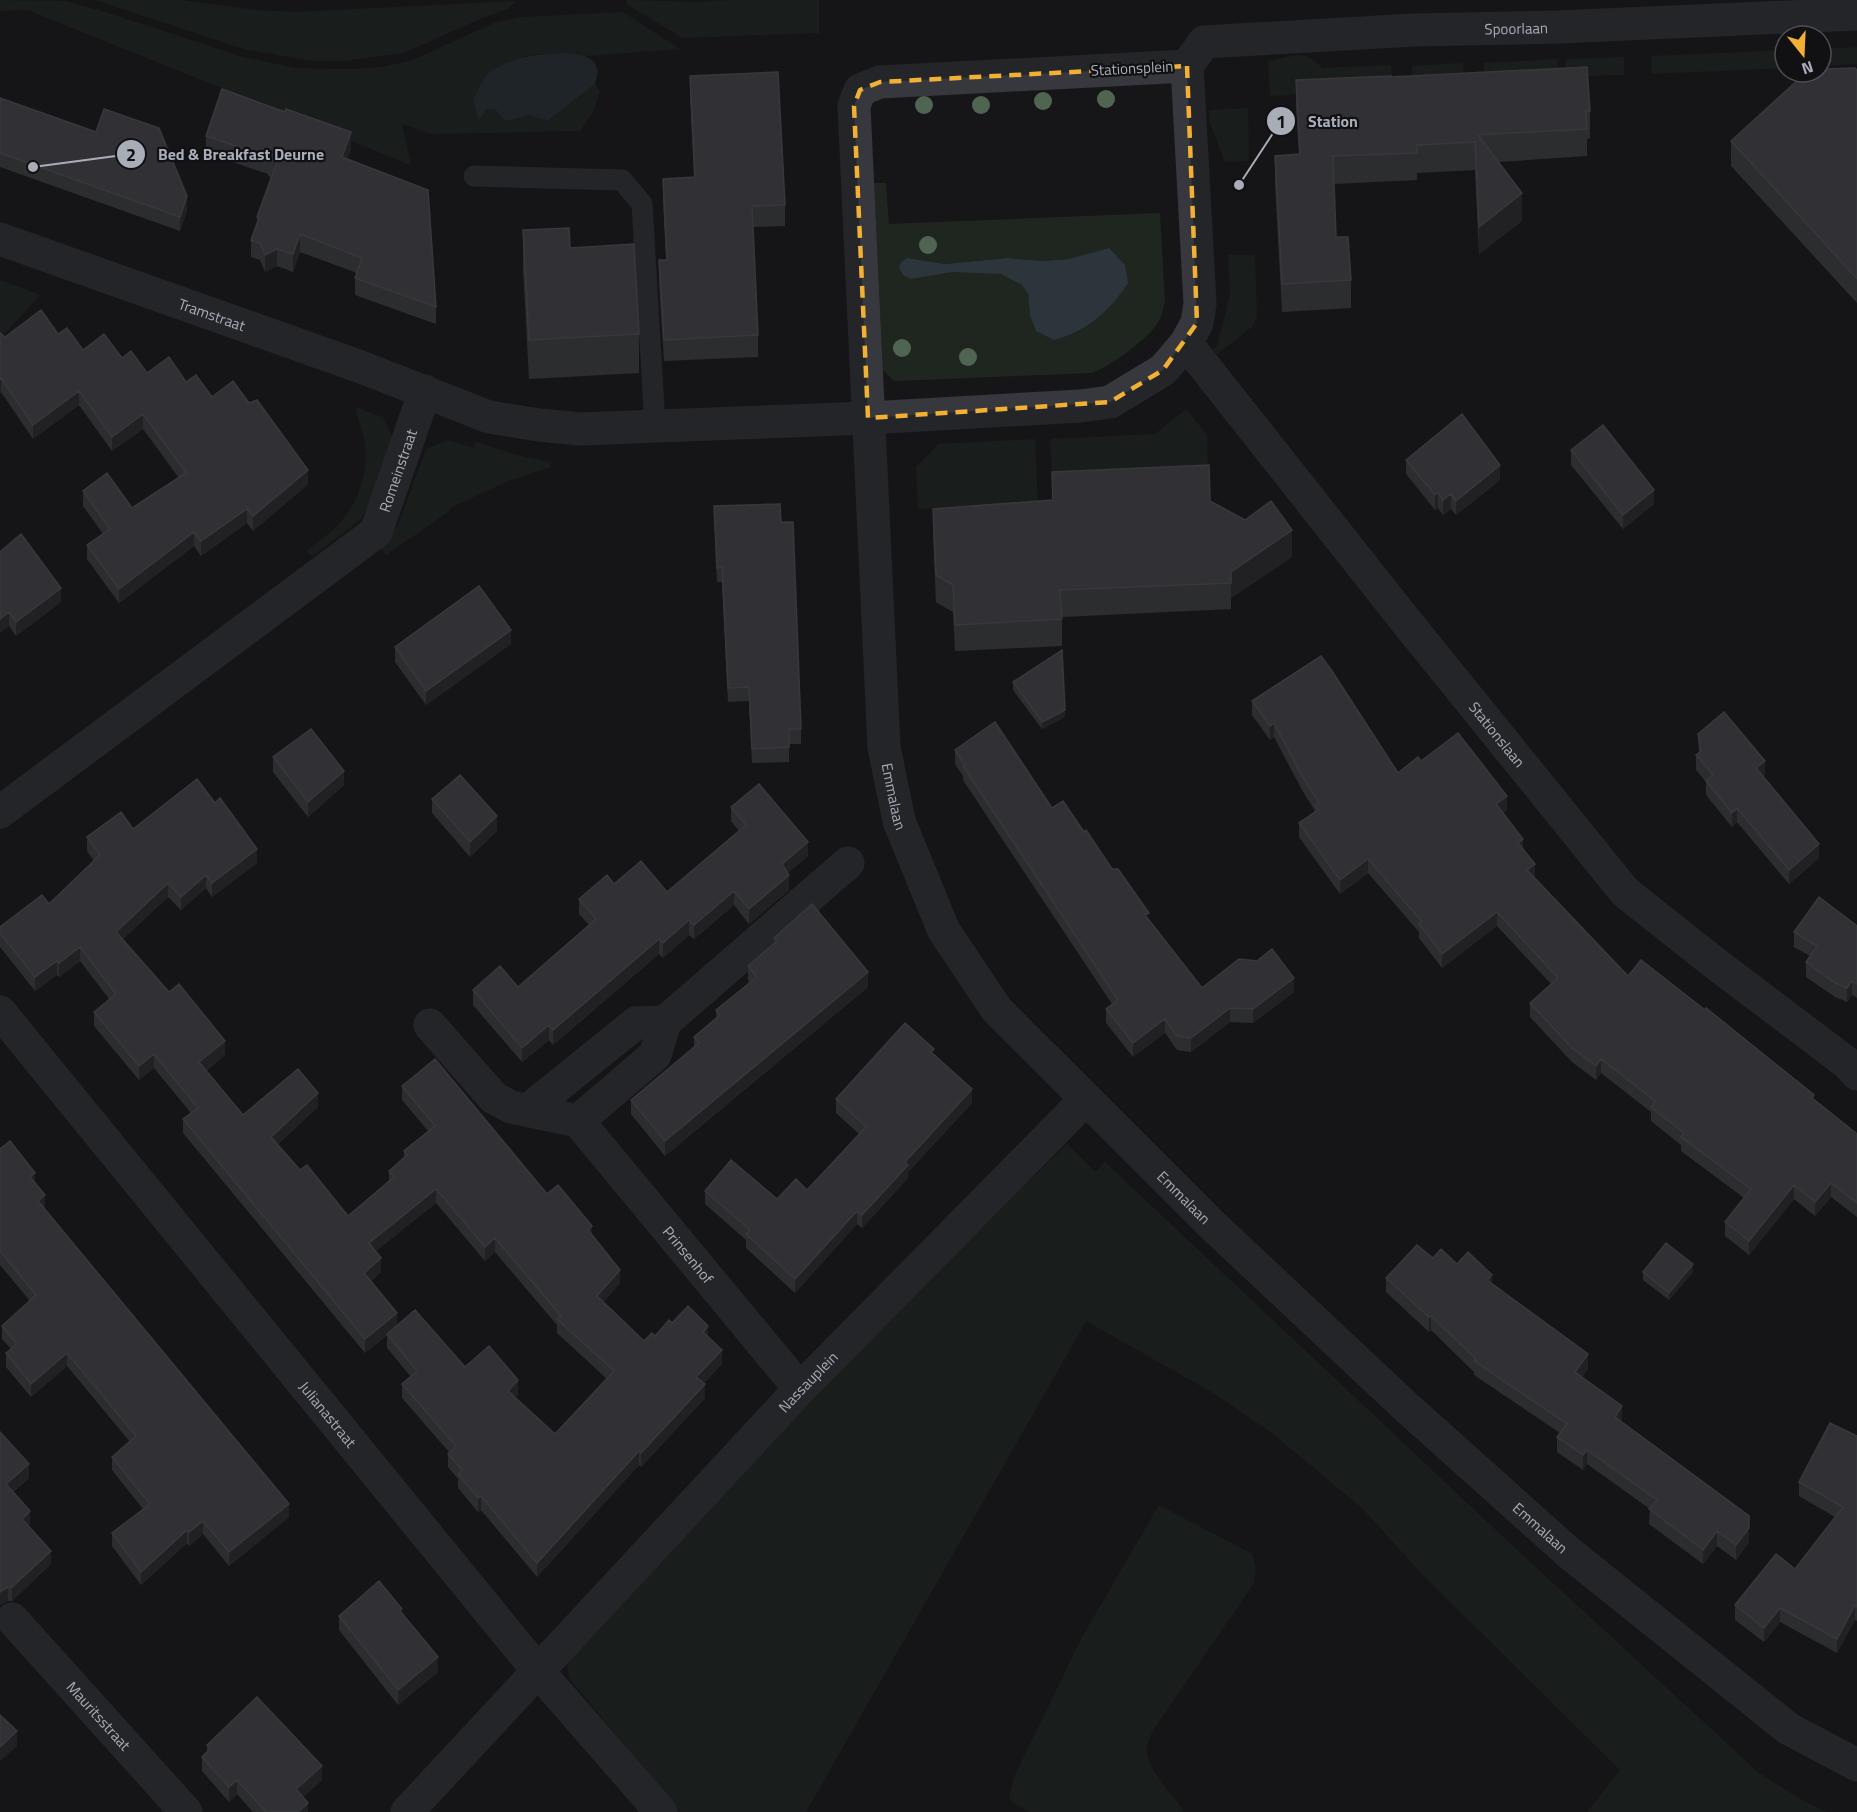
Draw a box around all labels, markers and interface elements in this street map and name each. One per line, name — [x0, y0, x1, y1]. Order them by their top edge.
street label: Spoorlaan — [1484, 16, 1548, 40]
north arrow — [1773, 24, 1833, 84]
street label: Stationsplein — [1090, 54, 1174, 82]
text: N — [1799, 55, 1817, 81]
callout: Station — [1266, 104, 1370, 138]
text: 1 — [1276, 108, 1286, 135]
text: Station — [1308, 109, 1358, 133]
callout: Bed & Breakfast Deurne — [116, 137, 336, 171]
text: 2 — [126, 141, 136, 168]
text: Bed & Breakfast Deurne — [158, 142, 324, 166]
street label: Tramstraat — [175, 292, 249, 337]
street label: Romeinstraat — [372, 425, 423, 515]
street label: Stationslaan — [1464, 696, 1531, 772]
street label: Emmalaan — [876, 761, 913, 833]
street label: Emmalaan — [1152, 1165, 1216, 1229]
street label: Prinsenhof — [658, 1220, 719, 1288]
street label: Nassauplein — [772, 1346, 843, 1417]
street label: Julianastraat — [294, 1376, 363, 1453]
street label: Emmalaan — [1508, 1496, 1573, 1559]
street label: Mauritsstraat — [62, 1676, 137, 1756]

